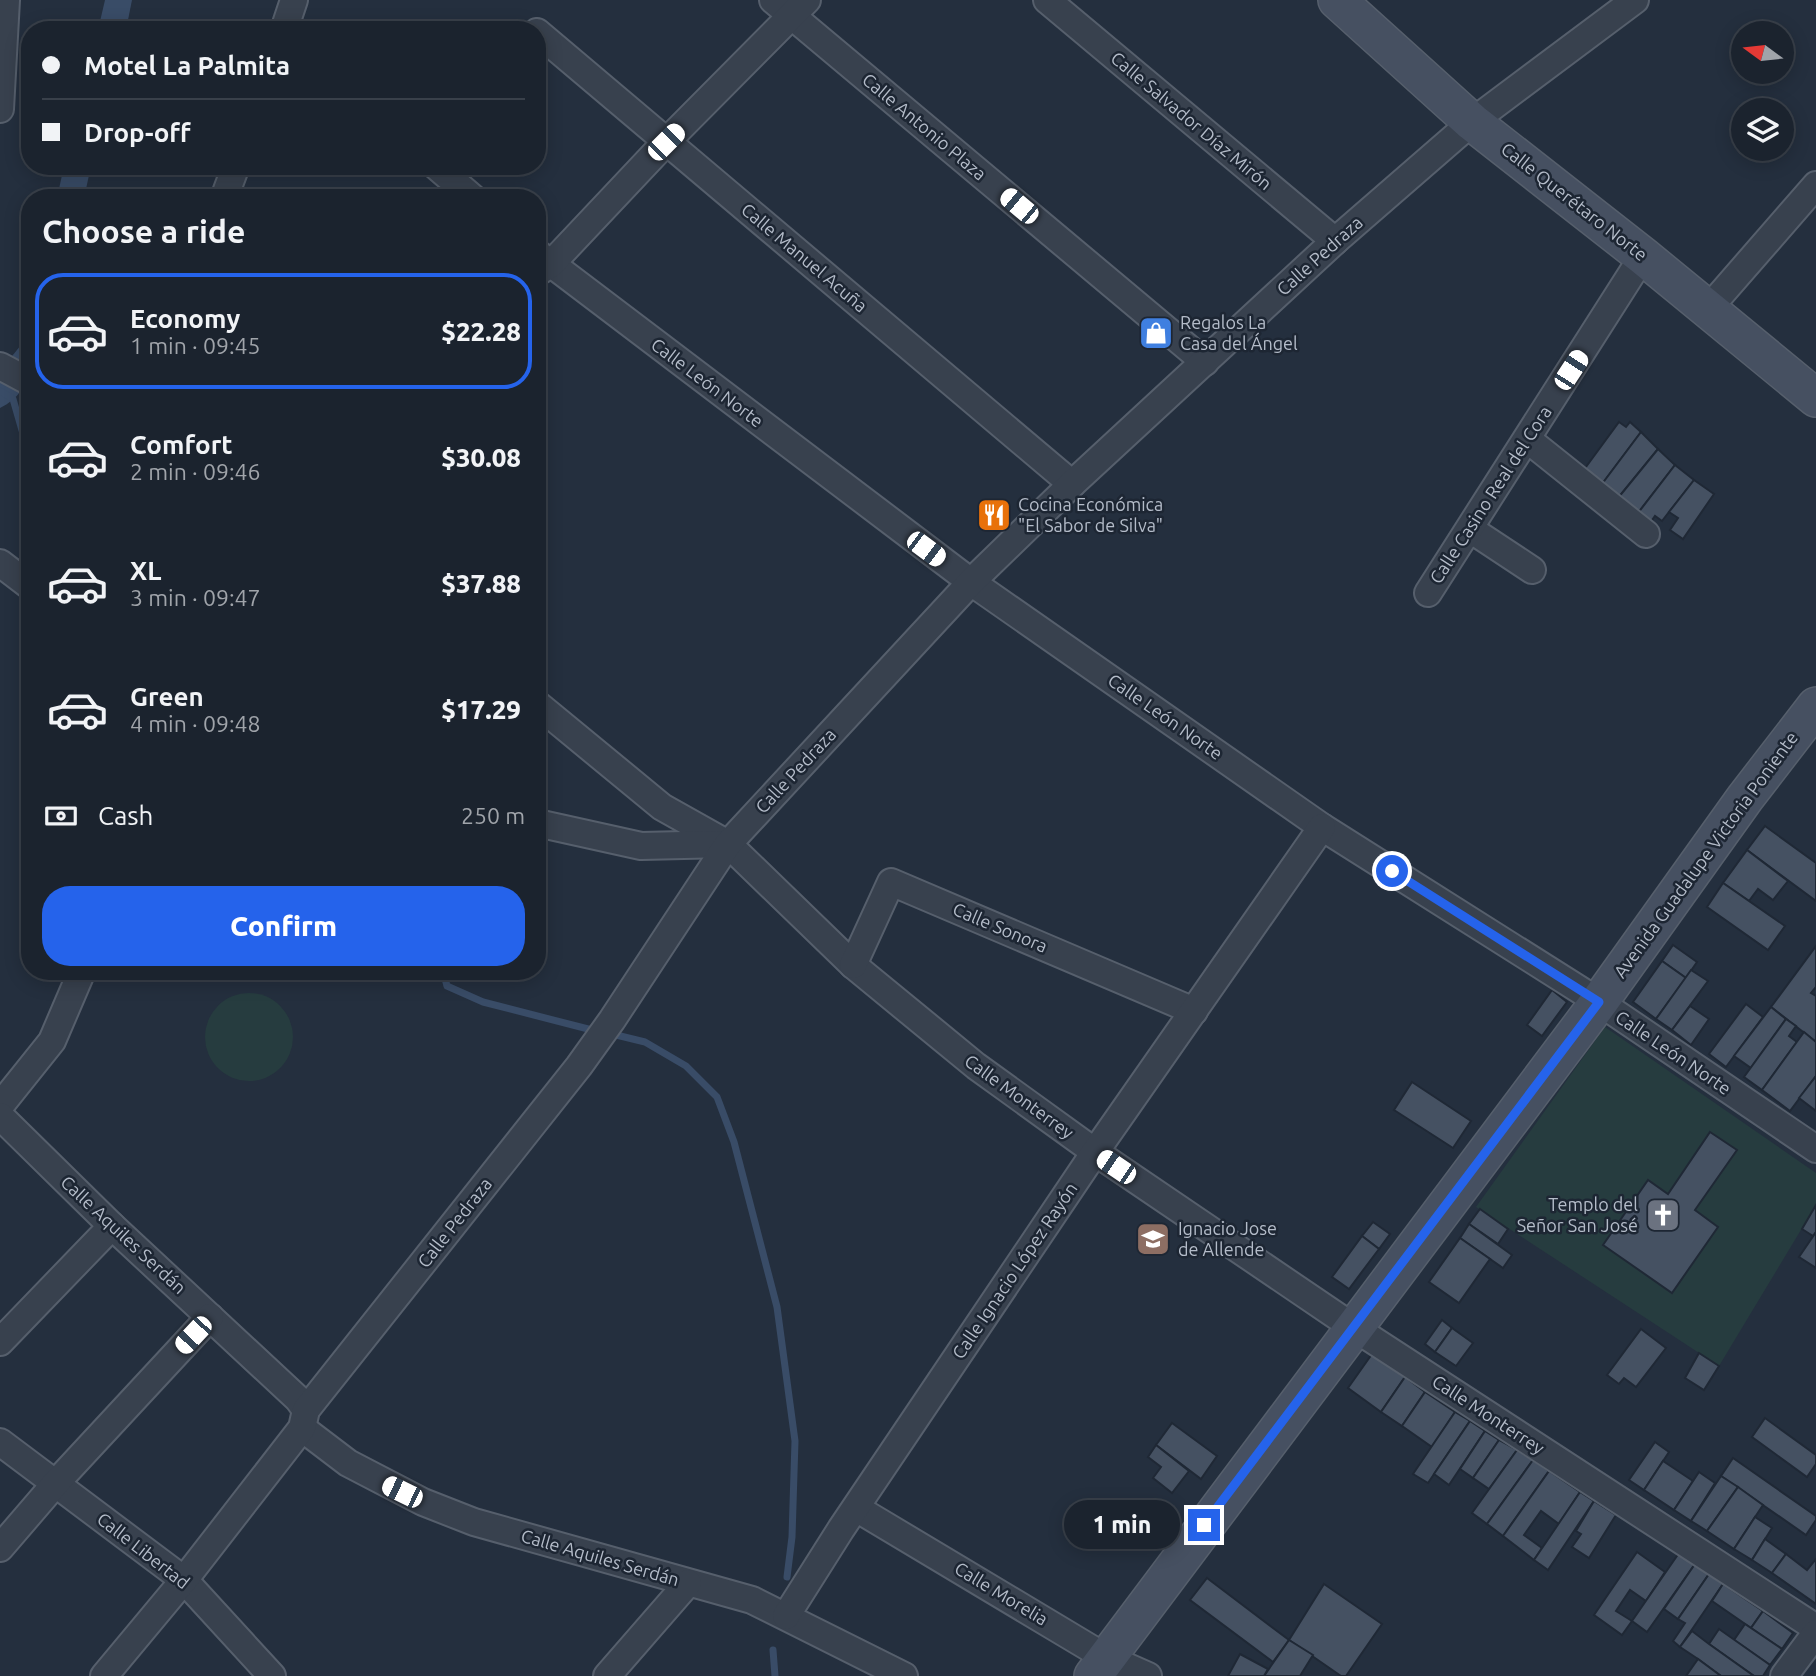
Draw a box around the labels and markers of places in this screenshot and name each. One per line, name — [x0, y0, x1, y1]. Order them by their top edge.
place label: Regalos La Casa del Ángel — [1180, 312, 1298, 353]
shop icon: Regalos La Casa del Ángel — [1137, 314, 1175, 352]
place label: Cocina Económica "El Sabor de Silva" — [1018, 494, 1163, 535]
restaurant icon: Cocina Económica "El Sabor de Silva" — [975, 496, 1013, 534]
place label: Templo del Señor San José — [1517, 1194, 1638, 1235]
church icon: Templo del Señor San José — [1644, 1196, 1682, 1234]
place label: Ignacio Jose de Allende — [1178, 1218, 1277, 1259]
school or university icon: Ignacio Jose de Allende — [1134, 1220, 1172, 1258]

